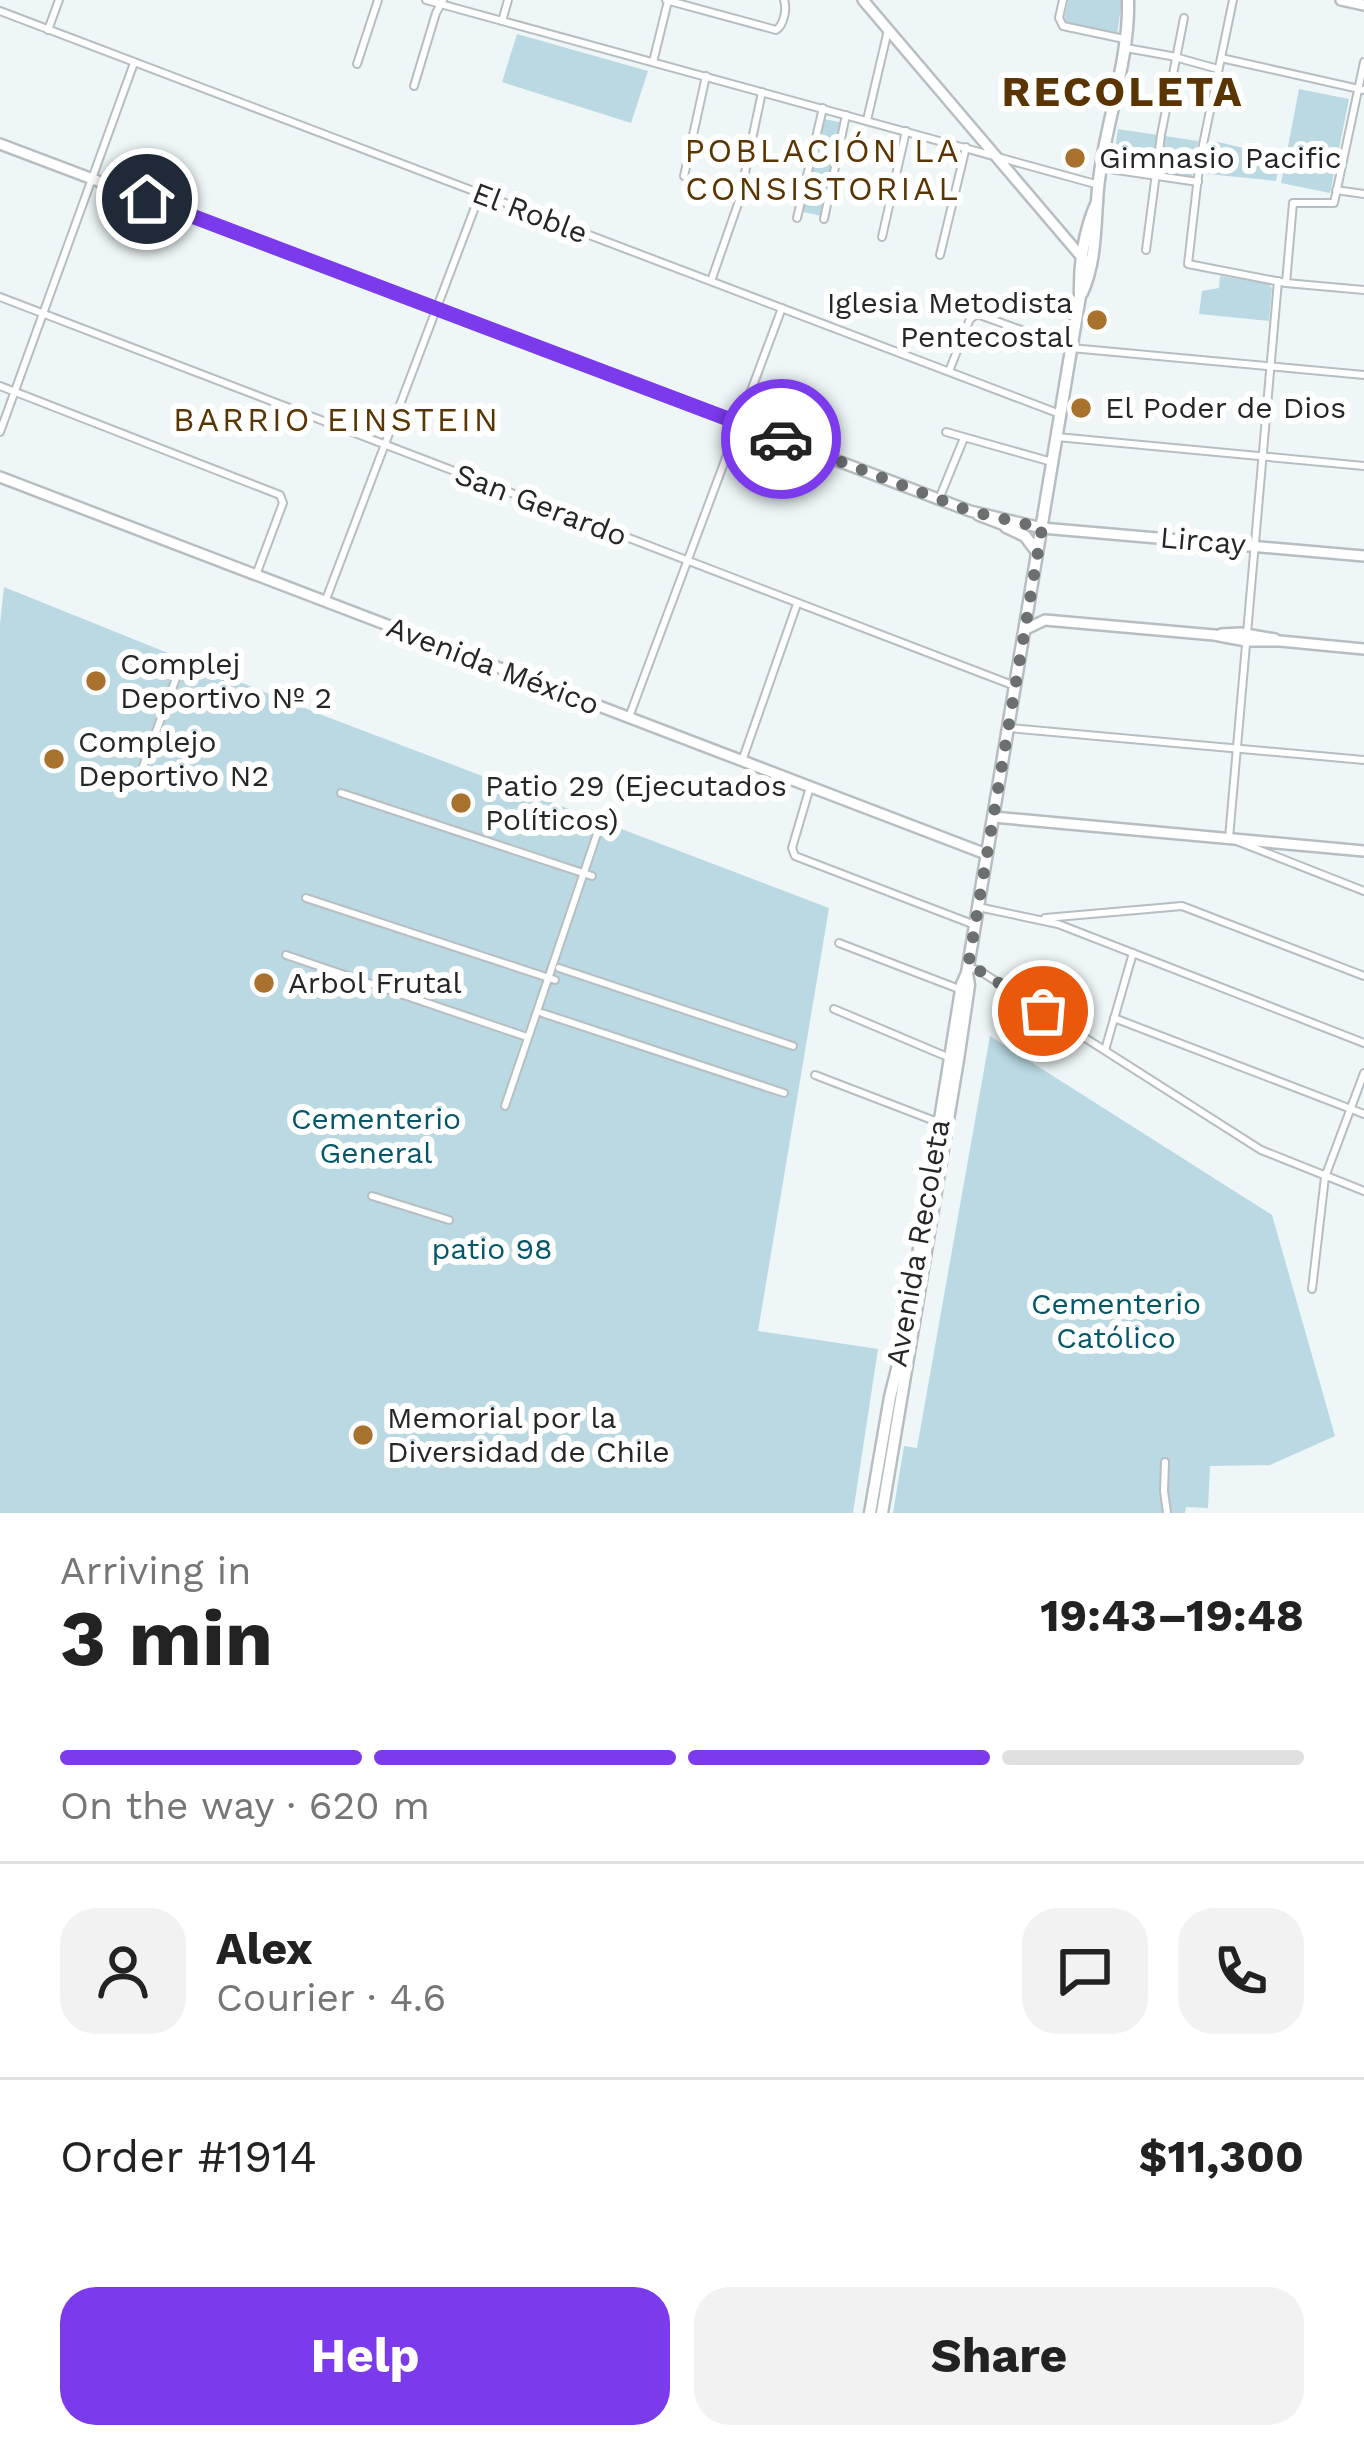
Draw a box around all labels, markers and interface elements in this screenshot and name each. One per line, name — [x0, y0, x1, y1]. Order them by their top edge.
district label: RECOLETA — [1002, 67, 1244, 116]
district label: POBLACIÓN LA CONSISTORIAL — [684, 131, 962, 208]
place label: Gimnasio Pacific — [1099, 140, 1342, 175]
marker: Gimnasio Pacific — [1062, 145, 1088, 171]
pin — [96, 148, 198, 250]
icon: home — [114, 166, 180, 232]
street label: El Roble — [468, 175, 593, 250]
place label: Iglesia Metodista Pentecostal — [827, 285, 1073, 354]
marker: Iglesia Metodista Pentecostal — [1084, 307, 1110, 333]
courier — [721, 379, 841, 499]
place label: El Poder de Dios — [1105, 390, 1346, 425]
marker: El Poder de Dios — [1068, 395, 1094, 421]
district label: BARRIO EINSTEIN — [173, 400, 501, 439]
icon: car — [748, 406, 814, 472]
street label: San Gerardo — [450, 456, 632, 553]
street label: Lircay — [1159, 519, 1248, 562]
street label: Avenida México — [382, 609, 604, 722]
place label: Complej Deportivo Nº 2 — [120, 646, 332, 715]
marker: Complej Deportivo Nº 2 — [83, 668, 109, 694]
place label: Complejo Deportivo N2 — [78, 724, 269, 793]
marker: Complejo Deportivo N2 — [41, 746, 67, 772]
place label: Patio 29 (Ejecutados Políticos) — [485, 768, 787, 837]
marker: Patio 29 (Ejecutados Políticos) — [448, 790, 474, 816]
pin — [992, 960, 1094, 1062]
place label: Arbol Frutal — [288, 965, 462, 1000]
marker: Arbol Frutal — [251, 970, 277, 996]
icon: bag — [1010, 978, 1076, 1044]
park label: Cementerio General — [291, 1101, 461, 1170]
street label: Avenida Recoleta — [879, 1116, 957, 1369]
park label: patio 98 — [432, 1231, 552, 1266]
park label: Cementerio Católico — [1031, 1286, 1201, 1355]
place label: Memorial por la Diversidad de Chile — [387, 1400, 670, 1469]
marker: Memorial por la Diversidad de Chile — [350, 1422, 376, 1448]
text: Arriving in — [60, 1548, 251, 1593]
text: 19:43–19:48 — [1040, 1589, 1304, 1642]
text: 3 min — [60, 1592, 273, 1684]
text: On the way · 620 m — [60, 1783, 430, 1828]
button: person — [60, 1908, 186, 2034]
button: chat — [1022, 1908, 1148, 2034]
button: phone — [1178, 1908, 1304, 2034]
text: Alex — [216, 1922, 313, 1975]
text: Courier · 4.6 — [216, 1975, 446, 2020]
text: Order #1914 — [60, 2130, 317, 2183]
text: $11,300 — [1139, 2130, 1304, 2183]
button: Help — [60, 2287, 670, 2425]
button: Share — [694, 2287, 1304, 2425]

